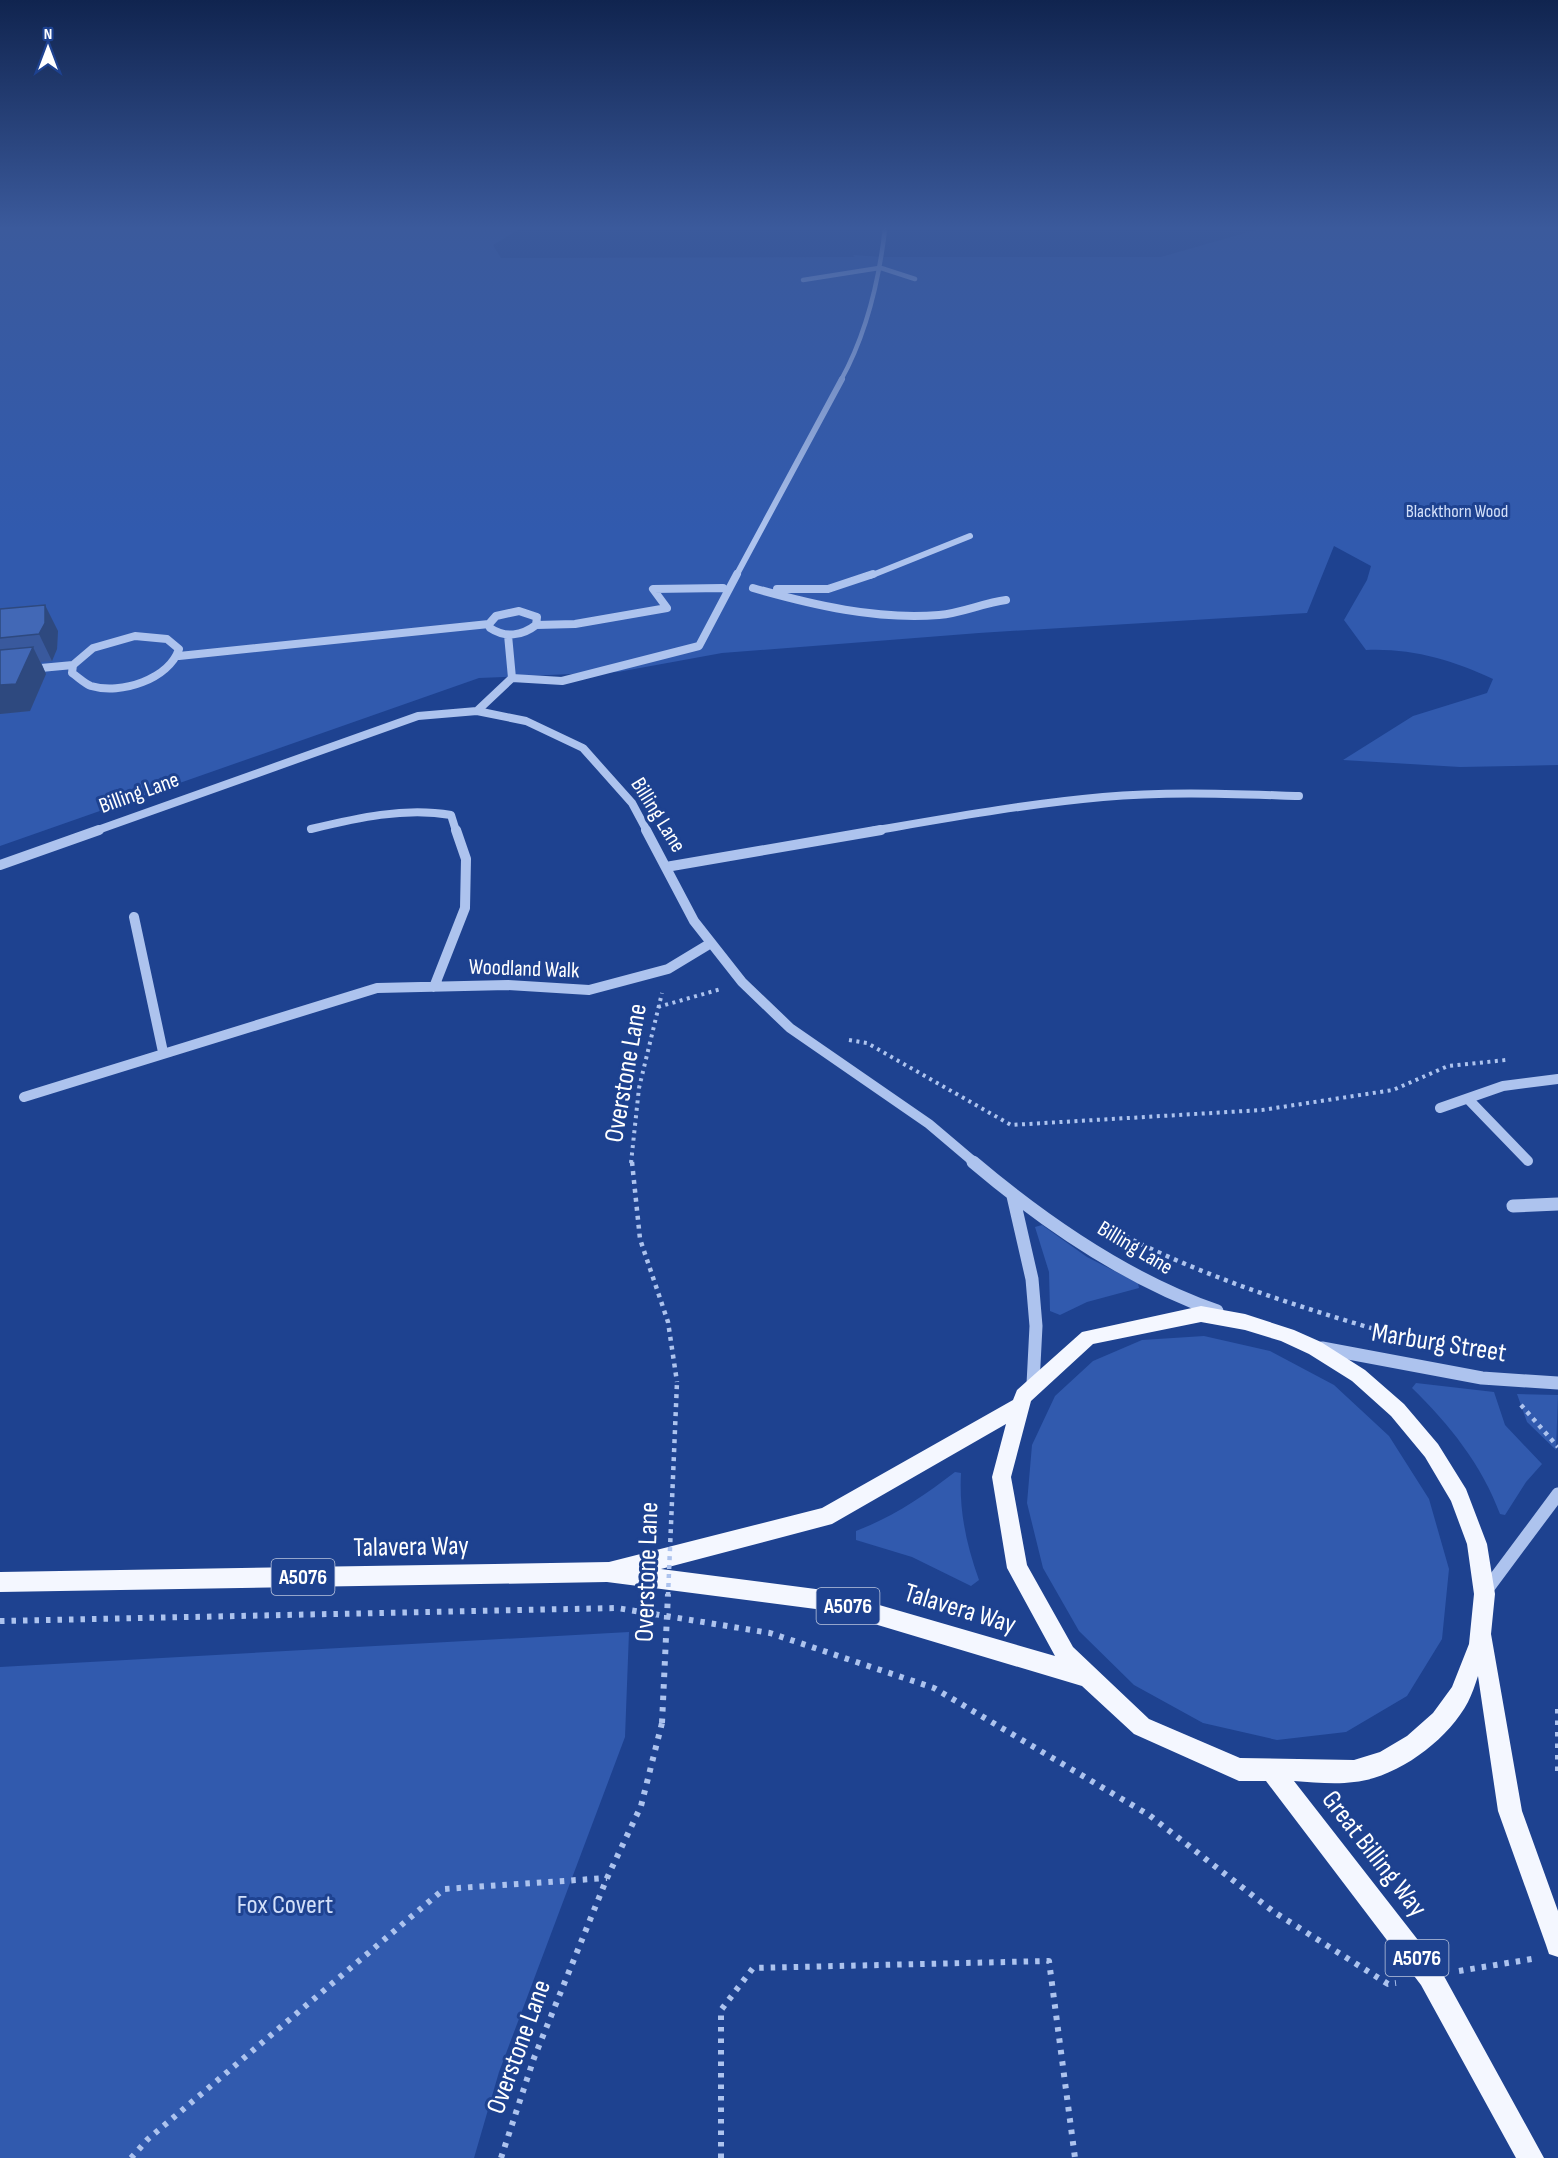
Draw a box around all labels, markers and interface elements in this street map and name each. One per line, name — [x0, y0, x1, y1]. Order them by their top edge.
north arrow — [18, 18, 78, 78]
text: N — [44, 25, 52, 44]
park label: Blackthorn Wood — [1406, 501, 1508, 522]
street label: Billing Lane — [95, 766, 183, 820]
street label: Billing Lane — [625, 773, 691, 857]
street label: Woodland Walk — [468, 954, 580, 984]
street label: Overstone Lane — [598, 1001, 654, 1145]
street label: Billing Lane — [1092, 1215, 1178, 1281]
street label: Marburg Street — [1369, 1317, 1509, 1369]
street label: Overstone Lane — [629, 1501, 665, 1643]
street label: Talavera Way — [353, 1530, 469, 1564]
road number: A5076 — [272, 1559, 334, 1595]
street label: Talavera Way — [900, 1577, 1020, 1641]
road number: A5076 — [816, 1588, 880, 1624]
street label: Great Billing Way — [1315, 1785, 1433, 1923]
park label: Fox Covert — [237, 1889, 333, 1921]
road number: A5076 — [1386, 1940, 1448, 1976]
street label: Overstone Lane — [480, 1976, 558, 2118]

